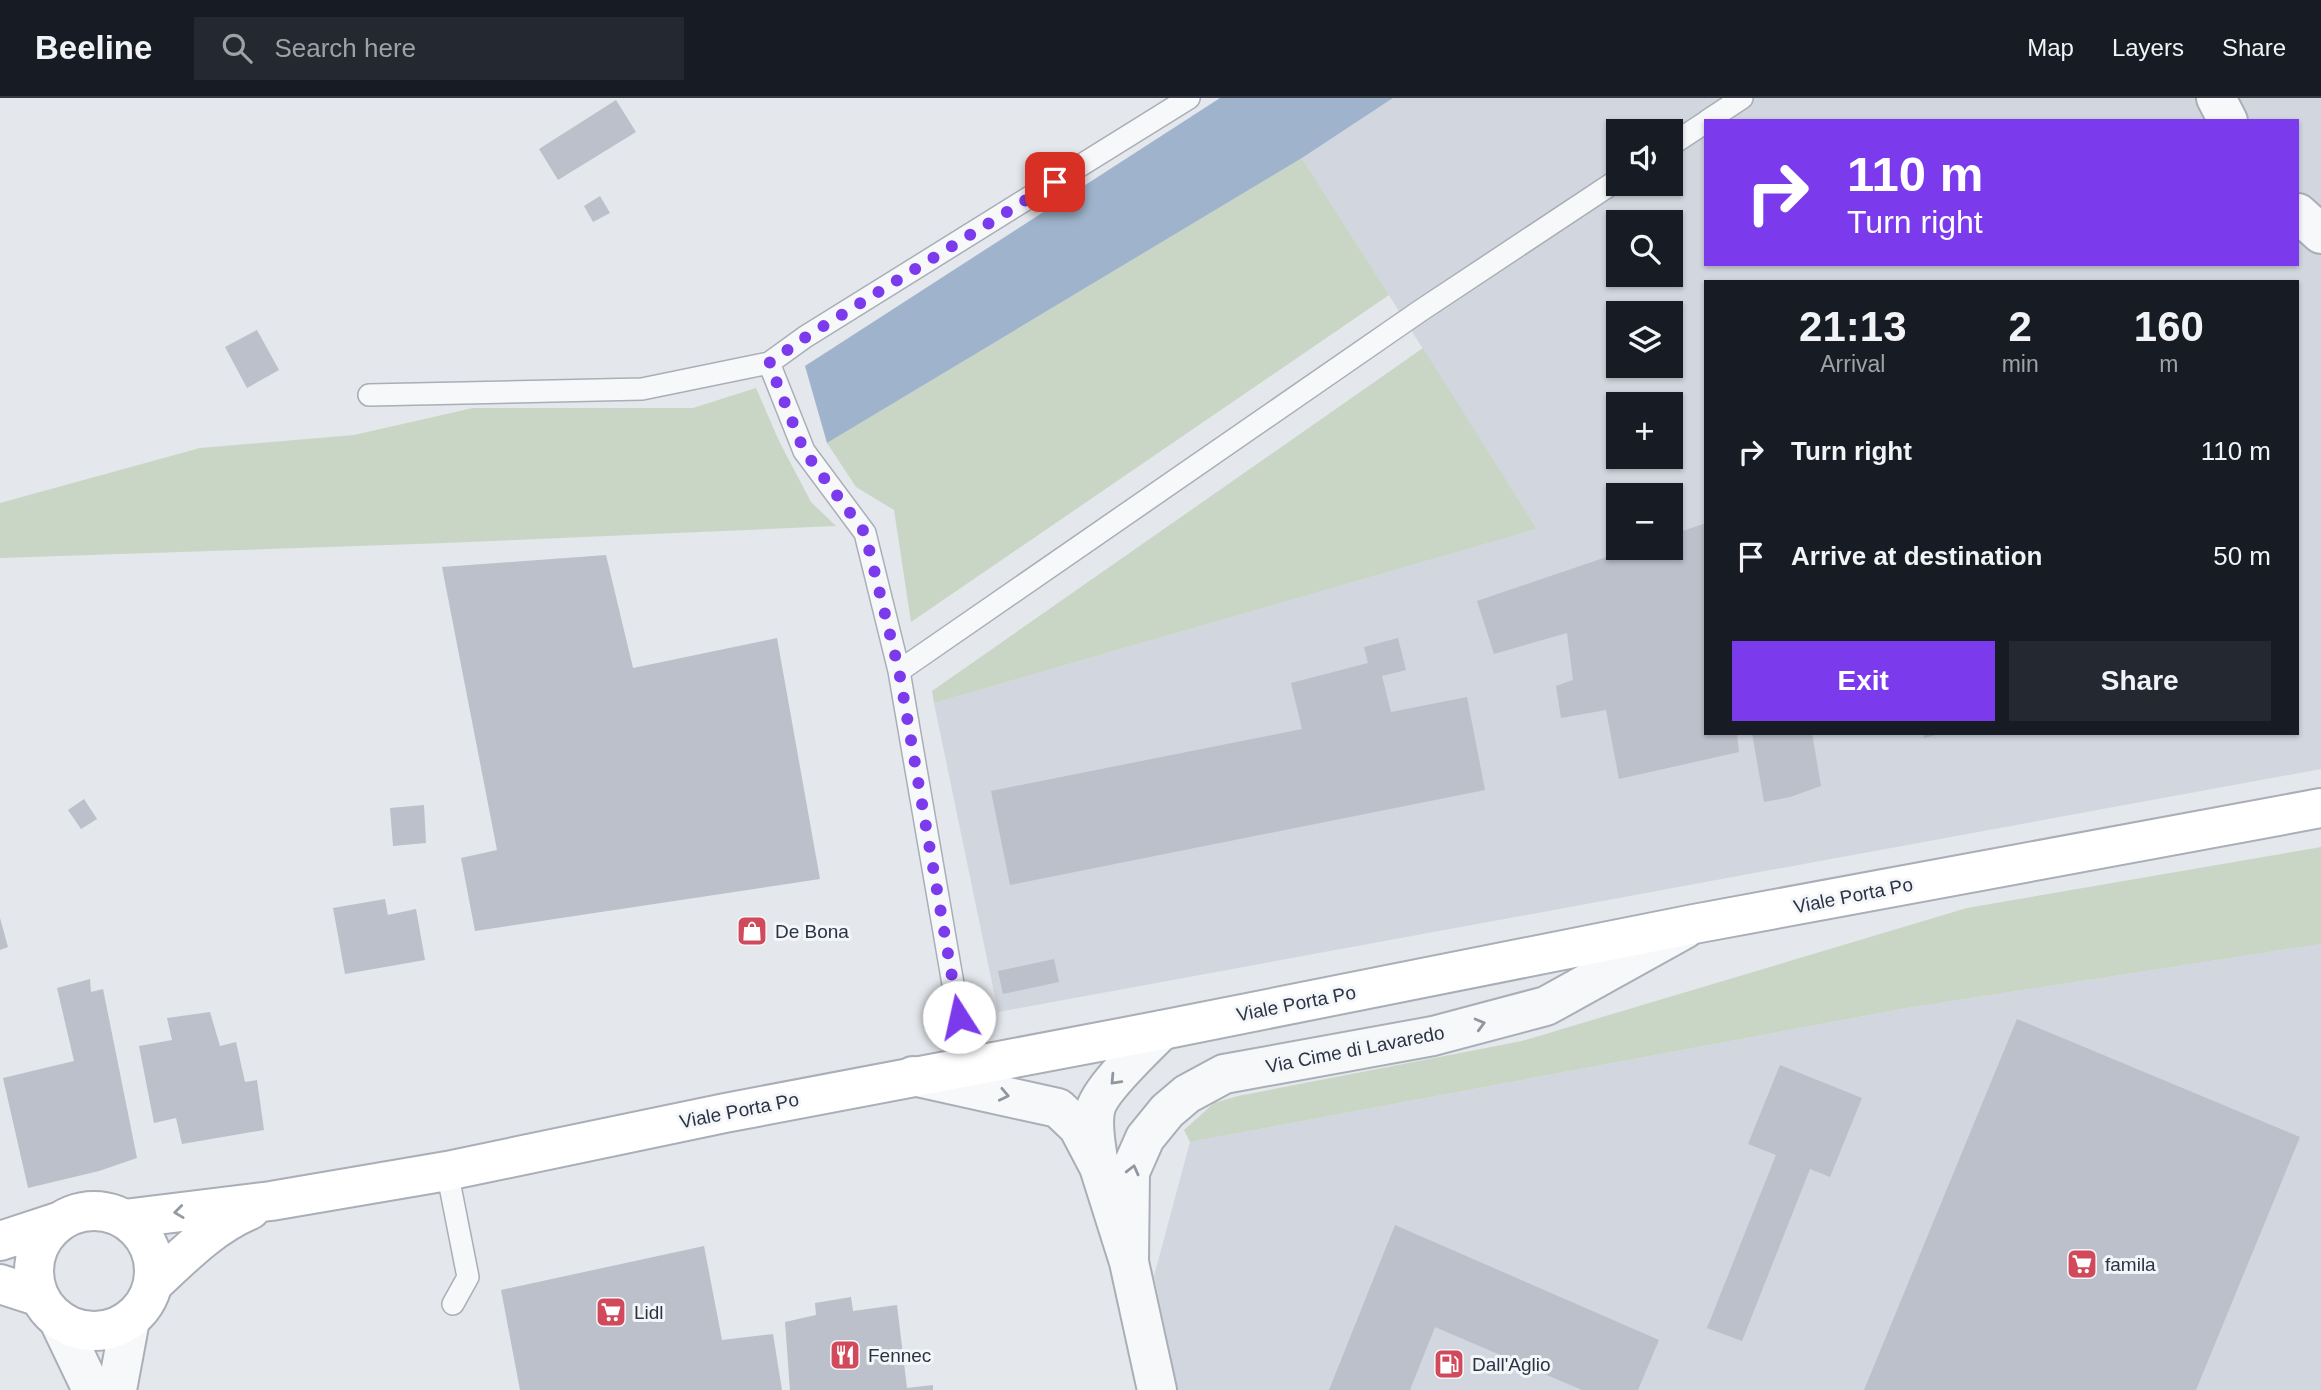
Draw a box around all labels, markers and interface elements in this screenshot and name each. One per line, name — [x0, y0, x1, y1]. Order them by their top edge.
search box — [194, 17, 684, 80]
text: Beeline — [35, 29, 152, 66]
icon: search — [218, 29, 256, 67]
text: Search here — [274, 33, 416, 63]
text: Map — [2027, 34, 2074, 61]
text: Layers — [2112, 34, 2184, 61]
text: Share — [2222, 34, 2286, 61]
map controls — [1606, 119, 1683, 560]
button: sound — [1606, 119, 1683, 196]
icon: right — [1732, 147, 1823, 238]
text: 110 m — [1847, 147, 1983, 201]
pin — [1025, 152, 1085, 212]
icon: arrive — [1036, 163, 1074, 201]
text: Turn right — [1847, 204, 1983, 240]
button: search — [1606, 210, 1683, 287]
button: layers — [1606, 301, 1683, 378]
text: 21:13 — [1799, 303, 1907, 350]
text: 2 — [2008, 303, 2032, 350]
text: 160 — [2134, 303, 2204, 350]
text: Arrival — [1820, 351, 1885, 377]
text: min — [2002, 351, 2039, 377]
text: m — [2159, 351, 2178, 377]
button: + — [1606, 392, 1683, 469]
icon: right — [1732, 433, 1770, 471]
text: Turn right — [1791, 436, 1912, 466]
text: 110 m — [2201, 436, 2271, 466]
button: − — [1606, 483, 1683, 560]
icon: arrive — [1732, 538, 1770, 576]
text: Arrive at destination — [1791, 541, 2042, 571]
text: 50 m — [2213, 541, 2271, 571]
button: Exit — [1732, 641, 1995, 721]
button: Share — [2009, 641, 2271, 721]
street label: Viale Porta Po — [1792, 874, 1915, 917]
shop icon: De Bona — [735, 914, 769, 948]
place label: De Bona — [775, 921, 849, 942]
position arrow — [922, 980, 996, 1054]
street label: Viale Porta Po — [1235, 982, 1358, 1025]
one-way arrow — [1474, 1017, 1486, 1032]
street label: Via Cime di Lavaredo — [1264, 1022, 1446, 1077]
one-way arrow — [1111, 1072, 1124, 1085]
one-way arrow — [998, 1087, 1010, 1102]
street label: Viale Porta Po — [678, 1089, 801, 1132]
one-way arrow — [1125, 1165, 1139, 1177]
one-way arrow — [174, 1204, 185, 1219]
supermarket icon: famila — [2065, 1247, 2099, 1281]
place label: famila — [2105, 1254, 2156, 1275]
supermarket icon: Lidl — [594, 1295, 628, 1329]
place label: Lidl — [634, 1302, 664, 1323]
restaurant icon: Fennec — [828, 1338, 862, 1372]
place label: Fennec — [868, 1345, 931, 1366]
fuel station icon: Dall'Aglio — [1432, 1347, 1466, 1381]
place label: Dall'Aglio — [1472, 1354, 1551, 1375]

